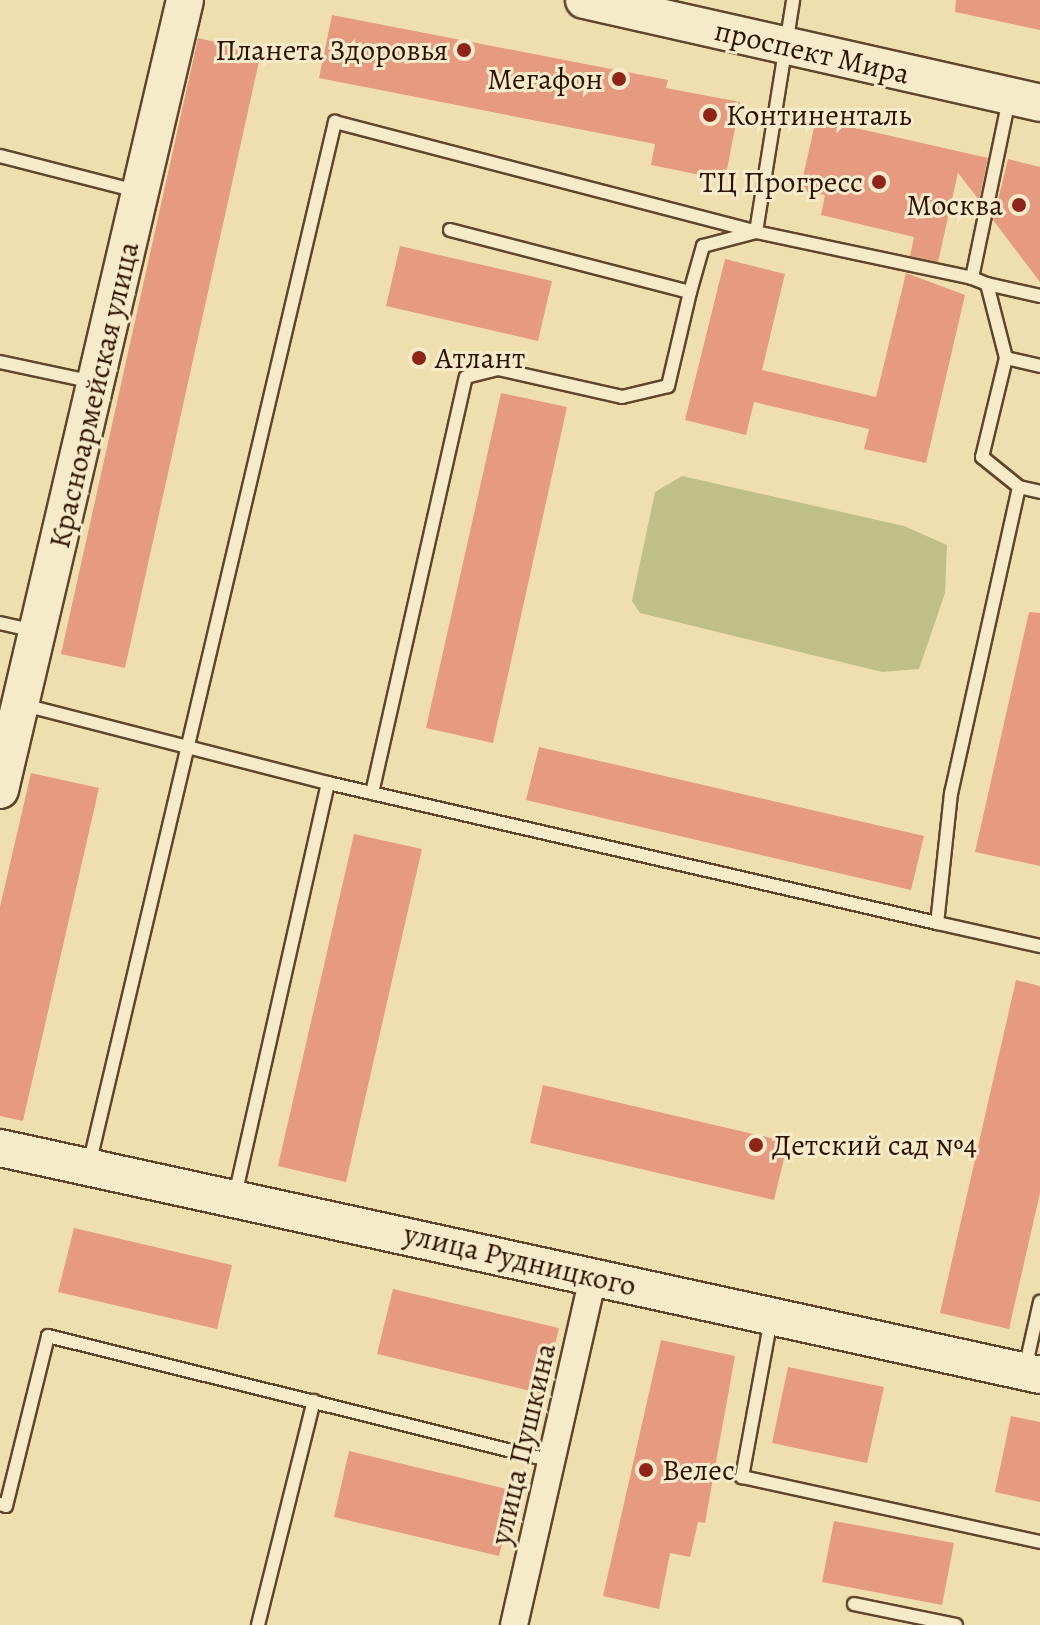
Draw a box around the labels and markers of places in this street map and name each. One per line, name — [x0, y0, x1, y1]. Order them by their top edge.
place label: Планета Здоровья — [215, 32, 448, 68]
marker: Планета Здоровья — [455, 41, 473, 59]
place label: Мегафон — [487, 61, 603, 97]
marker: Мегафон — [610, 70, 628, 88]
place label: Континенталь — [726, 97, 912, 133]
marker: Континенталь — [701, 106, 719, 124]
place label: ТЦ Прогресс — [700, 164, 863, 200]
marker: ТЦ Прогресс — [870, 173, 888, 191]
place label: Москва — [906, 187, 1003, 223]
marker: Москва — [1010, 196, 1028, 214]
place label: Атлант — [435, 340, 525, 376]
marker: Атлант — [410, 349, 428, 367]
place label: Детский сад №4 — [772, 1127, 977, 1163]
marker: Детский сад №4 — [747, 1136, 765, 1154]
place label: Велес — [662, 1452, 735, 1488]
marker: Велес — [637, 1461, 655, 1479]

